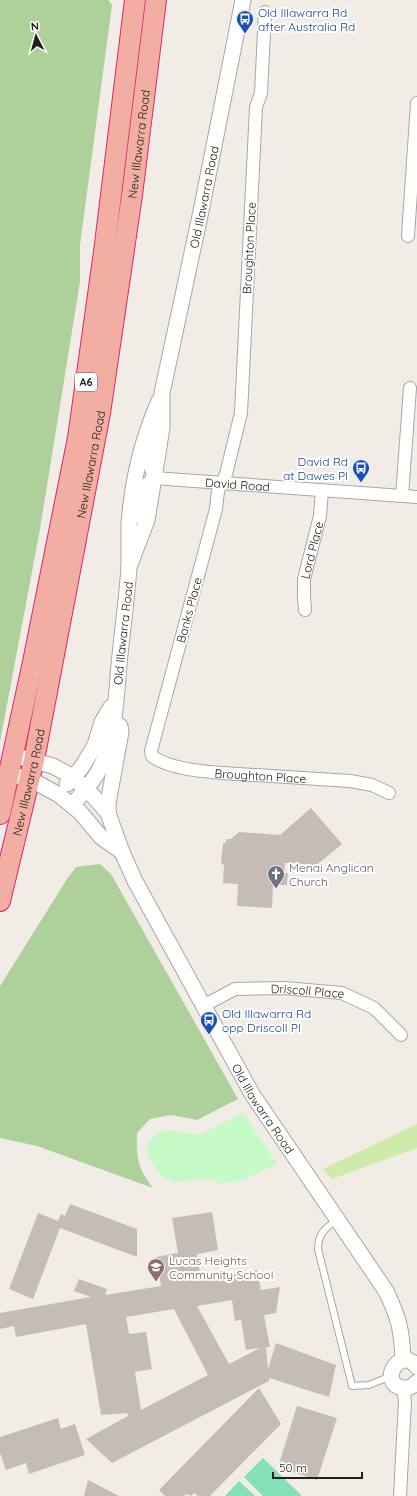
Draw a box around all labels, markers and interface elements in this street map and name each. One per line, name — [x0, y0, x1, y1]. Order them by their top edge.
place label: Old Illawarra Rd after Australia Rd — [258, 5, 355, 34]
bus stop icon: Old Illawarra Rd after Australia Rd — [235, 9, 255, 34]
north arrow — [16, 16, 56, 56]
text: N — [30, 19, 40, 33]
street label: New Illawarra Road — [124, 89, 152, 199]
street label: Old Illawarra Road — [186, 144, 221, 249]
street label: Broughton Place — [239, 201, 259, 294]
road number: A6 — [75, 373, 97, 391]
street label: New Illawarra Road — [73, 409, 108, 519]
place label: David Rd at Dawes Pl — [283, 454, 348, 483]
bus stop icon: David Rd at Dawes Pl — [351, 458, 371, 483]
street label: David Road — [205, 474, 270, 494]
street label: Lord Place — [297, 519, 326, 580]
street label: Banks Place — [173, 575, 205, 645]
street label: Old Illawarra Road — [110, 581, 135, 685]
street label: New Illawarra Road — [8, 727, 47, 837]
street label: Broughton Place — [214, 765, 307, 786]
place label: Menai Anglican Church — [289, 860, 374, 889]
church icon: Menai Anglican Church — [266, 864, 286, 889]
street label: Driscoll Place — [271, 980, 345, 1001]
place label: Old Illawarra Rd opp Driscoll Pl — [222, 1006, 311, 1035]
bus stop icon: Old Illawarra Rd opp Driscoll Pl — [199, 1010, 219, 1035]
street label: Old Illawarra Road — [229, 1061, 298, 1156]
place label: Lucas Heights Community School — [169, 1253, 274, 1282]
school or university icon: Lucas Heights Community School — [146, 1257, 166, 1282]
scale bar — [273, 1454, 362, 1480]
text: 50 m — [279, 1460, 307, 1475]

